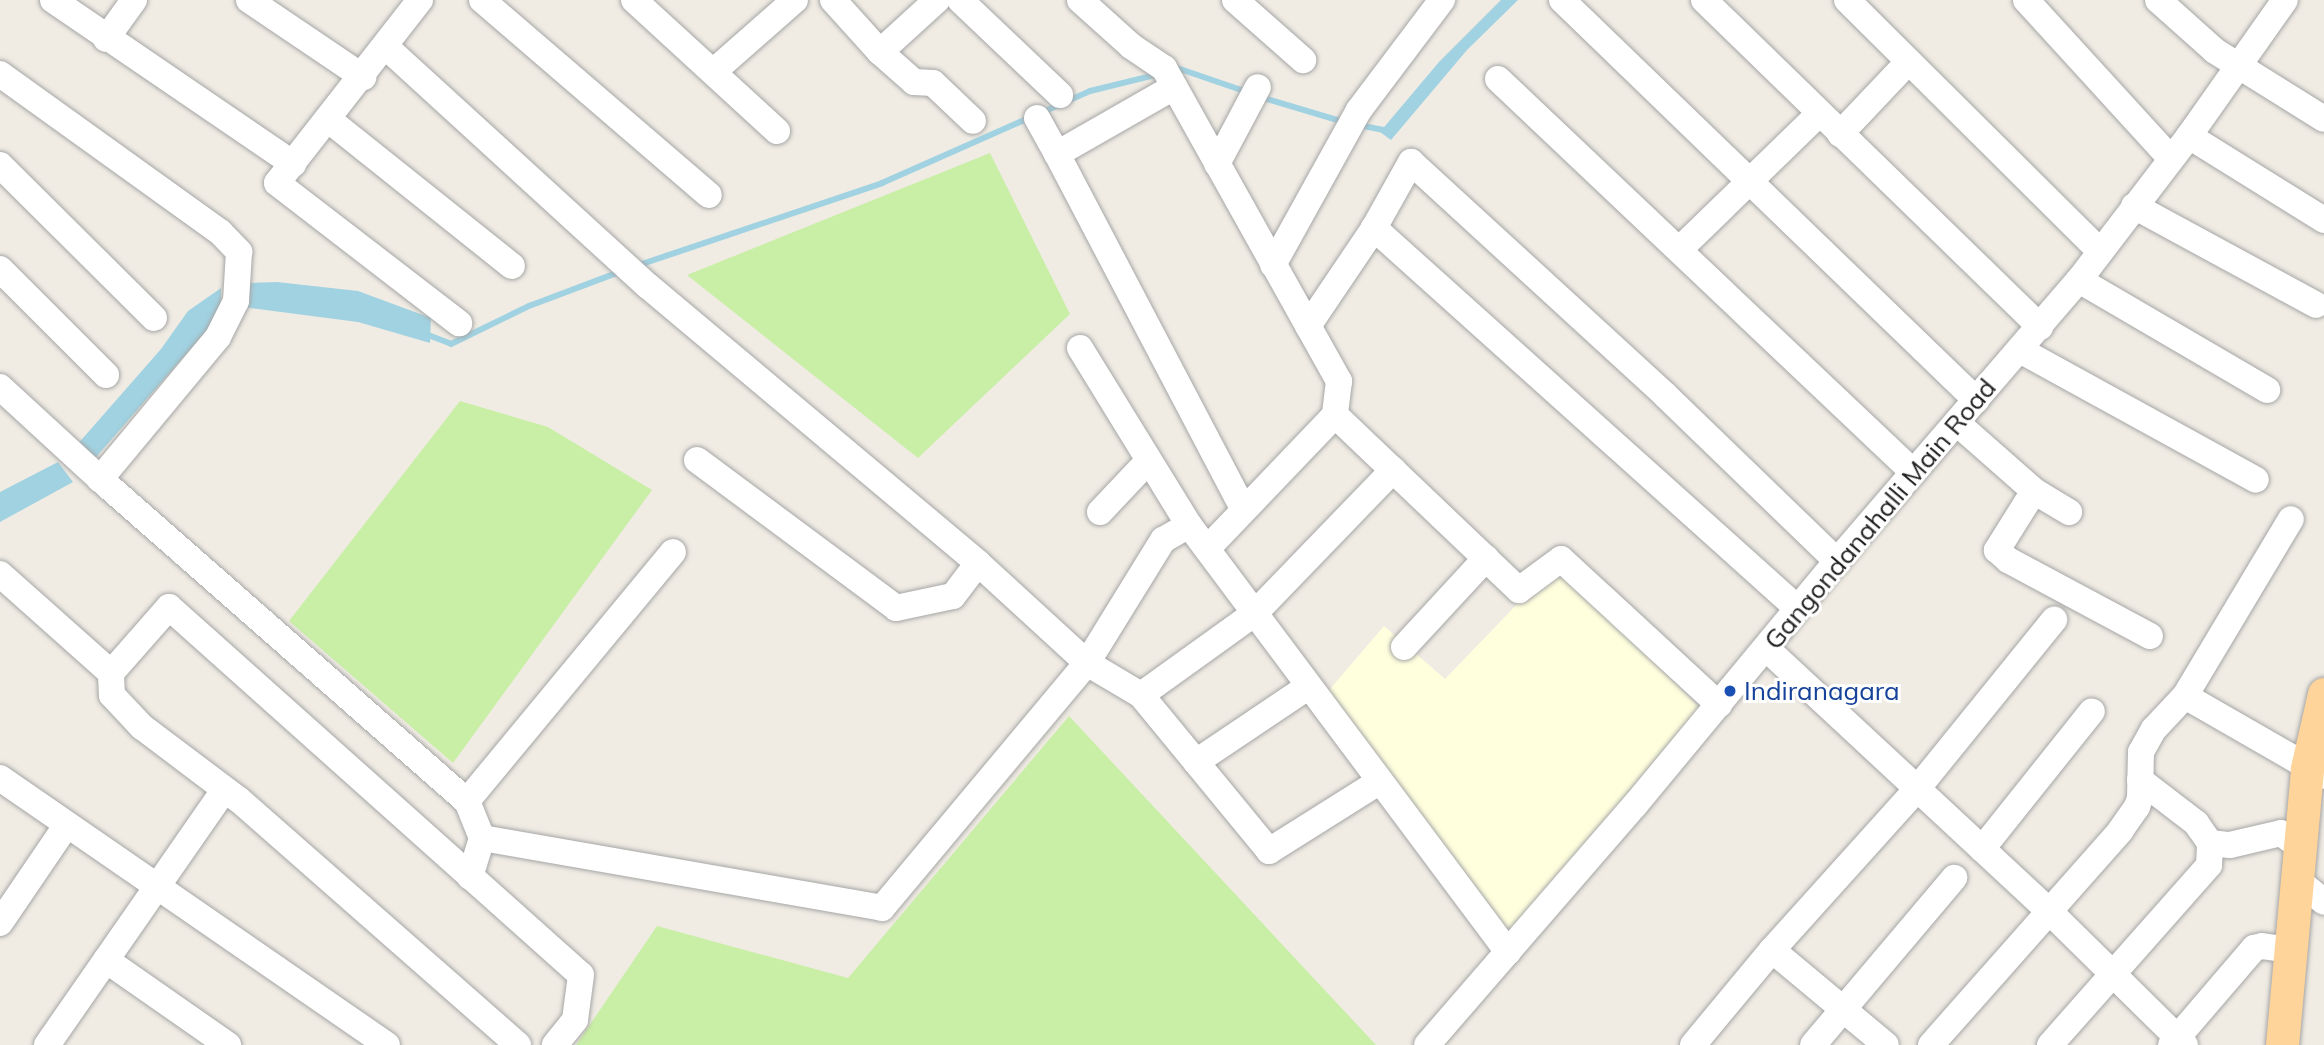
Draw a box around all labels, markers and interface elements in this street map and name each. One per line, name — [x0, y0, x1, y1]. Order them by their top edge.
street label: Gangondanahalli Main Road — [1758, 372, 2002, 656]
place label: Indiranagara — [1744, 675, 1900, 707]
marker: Indiranagara — [1722, 683, 1738, 699]

